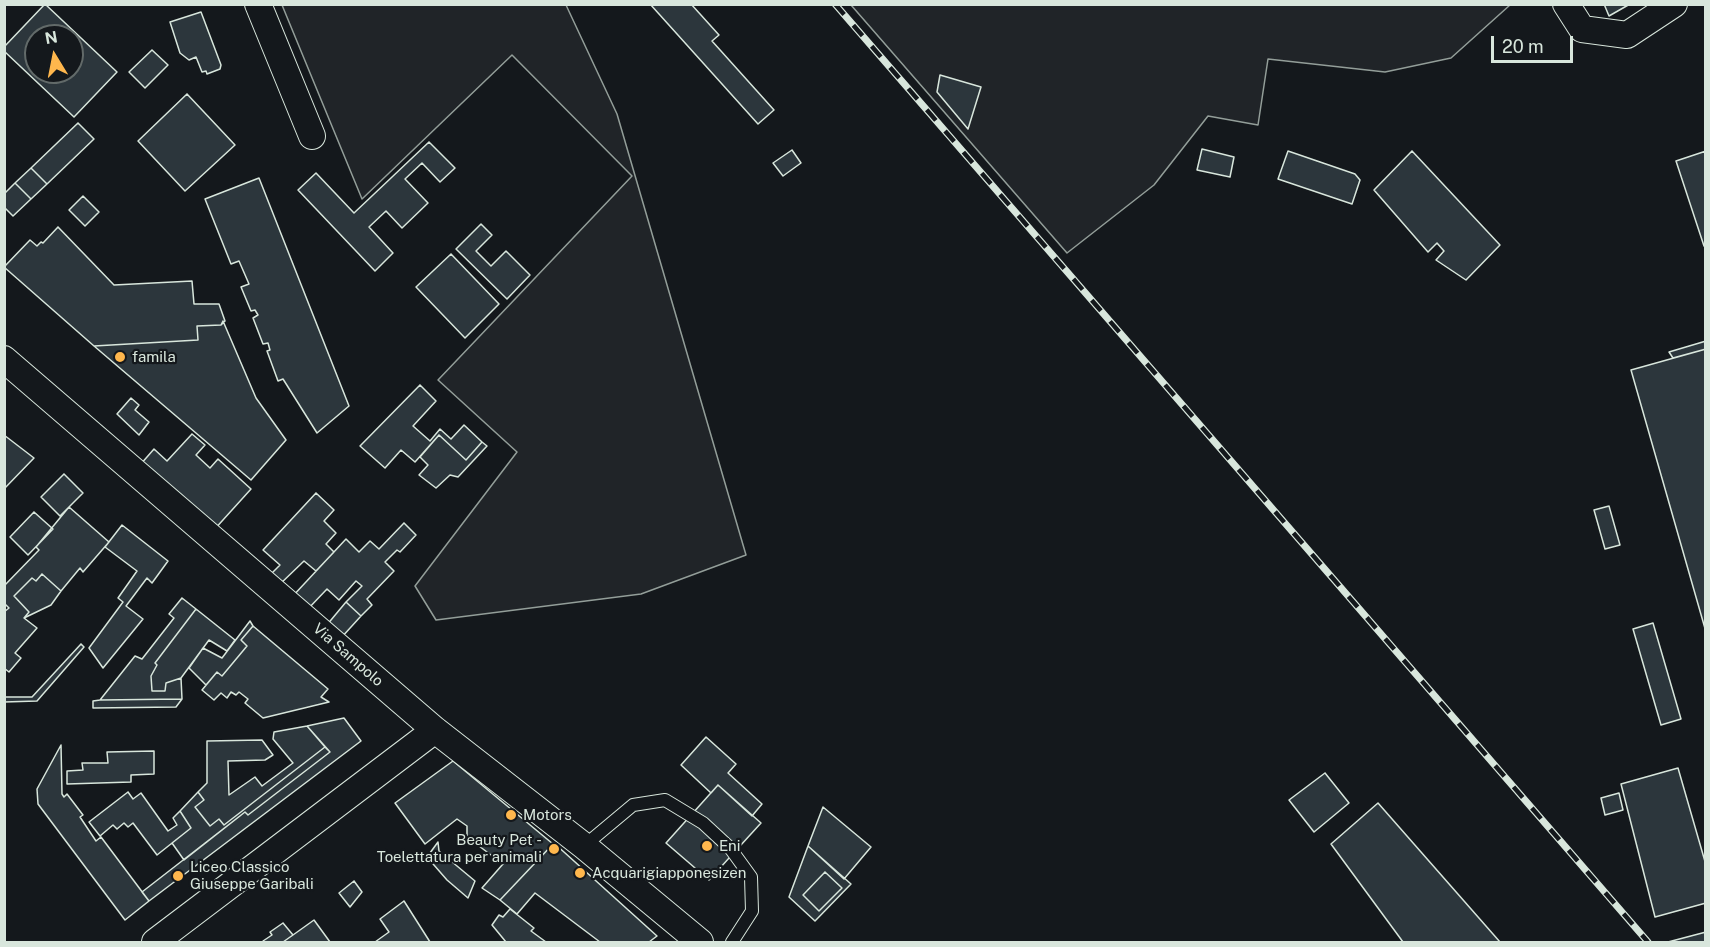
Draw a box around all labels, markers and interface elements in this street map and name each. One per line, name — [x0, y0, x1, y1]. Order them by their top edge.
north arrow — [24, 24, 84, 84]
scale bar — [1494, 24, 1576, 62]
text: N — [43, 27, 59, 48]
text: 20 m — [1502, 36, 1544, 57]
place label: famila — [132, 348, 176, 366]
marker: famila — [113, 350, 127, 364]
street label: Via Sampolo — [309, 620, 387, 690]
place label: Motors — [523, 806, 572, 824]
marker: Motors — [504, 808, 518, 822]
place label: Beauty Pet - Toelettatura per animali — [377, 831, 542, 866]
place label: Eni — [719, 837, 740, 855]
marker: Eni — [700, 839, 714, 853]
marker: Beauty Pet - Toelettatura per animali — [547, 842, 561, 856]
place label: Liceo Classico Giuseppe Garibali — [190, 858, 314, 893]
place label: Acquarigiapponesizen — [592, 864, 746, 882]
marker: Acquarigiapponesizen — [573, 866, 587, 880]
marker: Liceo Classico Giuseppe Garibali — [171, 869, 185, 883]

